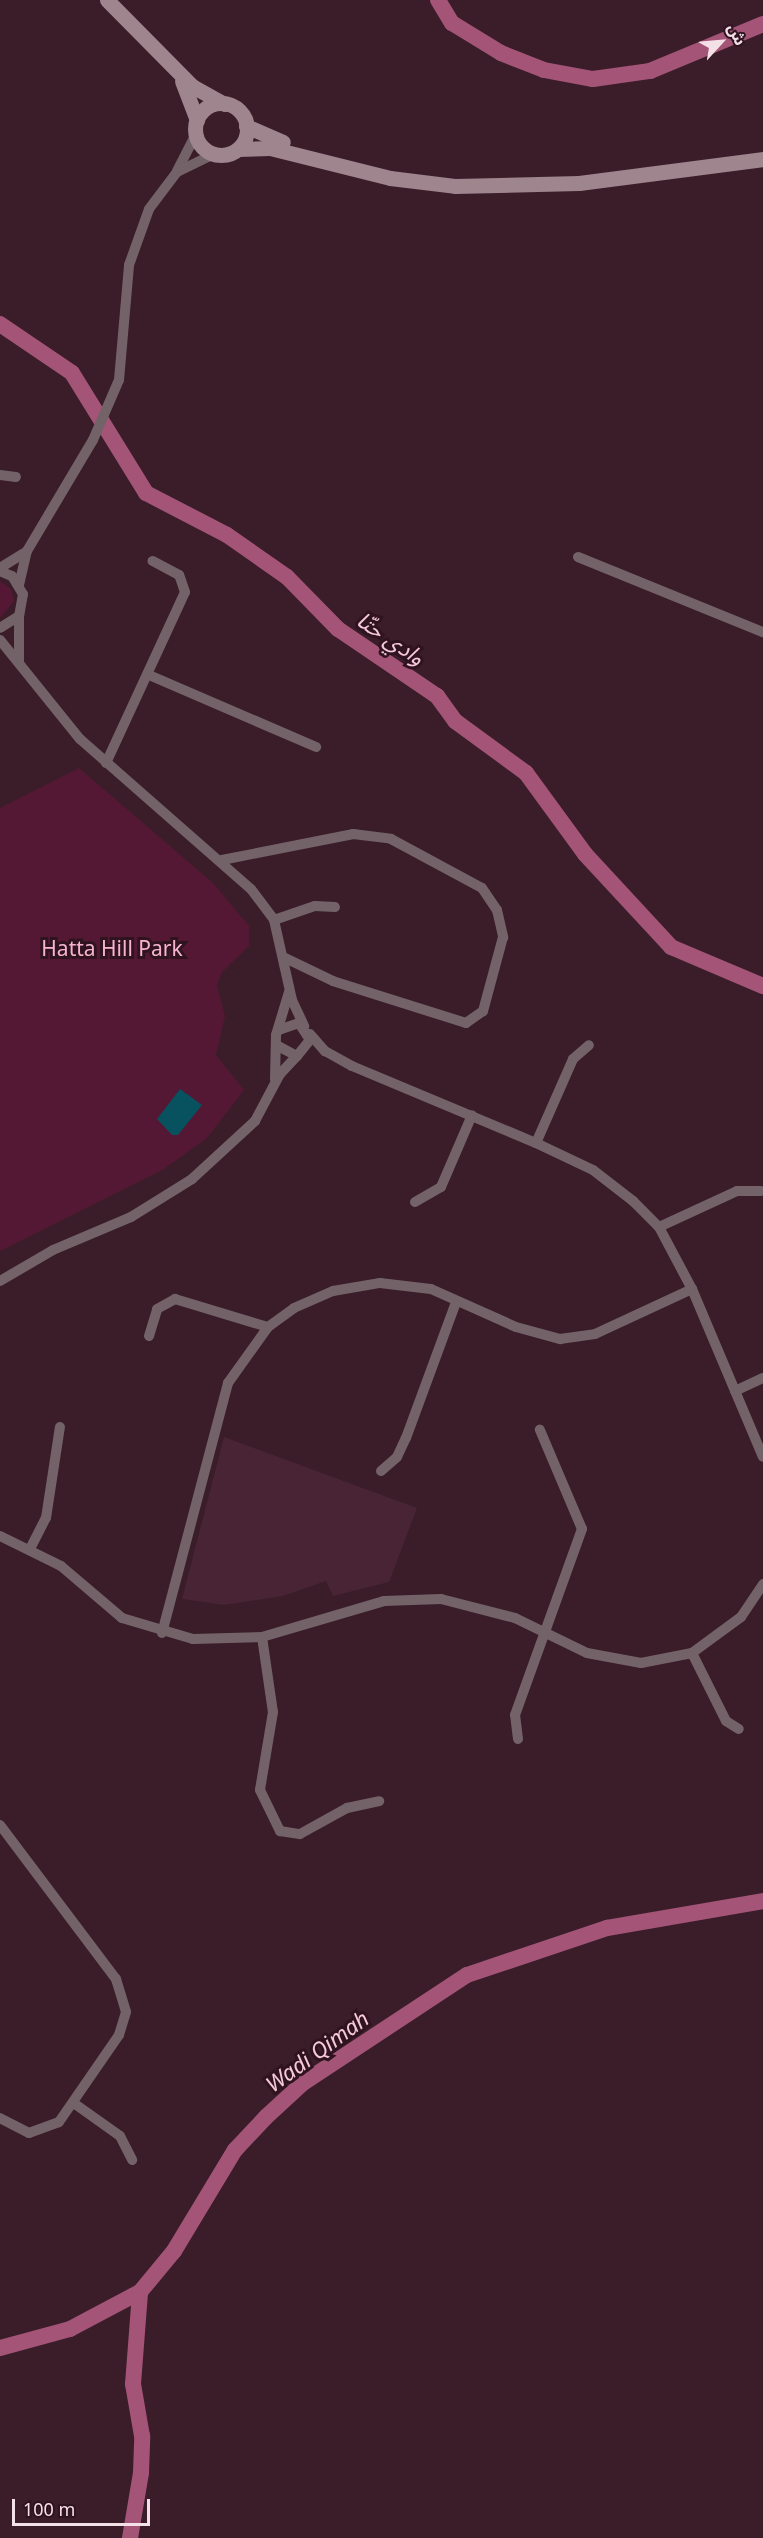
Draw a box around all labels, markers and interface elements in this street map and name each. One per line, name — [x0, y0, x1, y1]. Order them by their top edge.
north arrow — [691, 12, 751, 72]
text: ش — [722, 19, 752, 49]
water label: وادي حتّا — [352, 606, 430, 670]
park label: Hatta Hill Park — [41, 935, 183, 961]
water label: Wadi Qimah — [260, 2005, 374, 2097]
scale bar — [15, 2487, 153, 2525]
text: 100 m — [23, 2497, 75, 2521]

